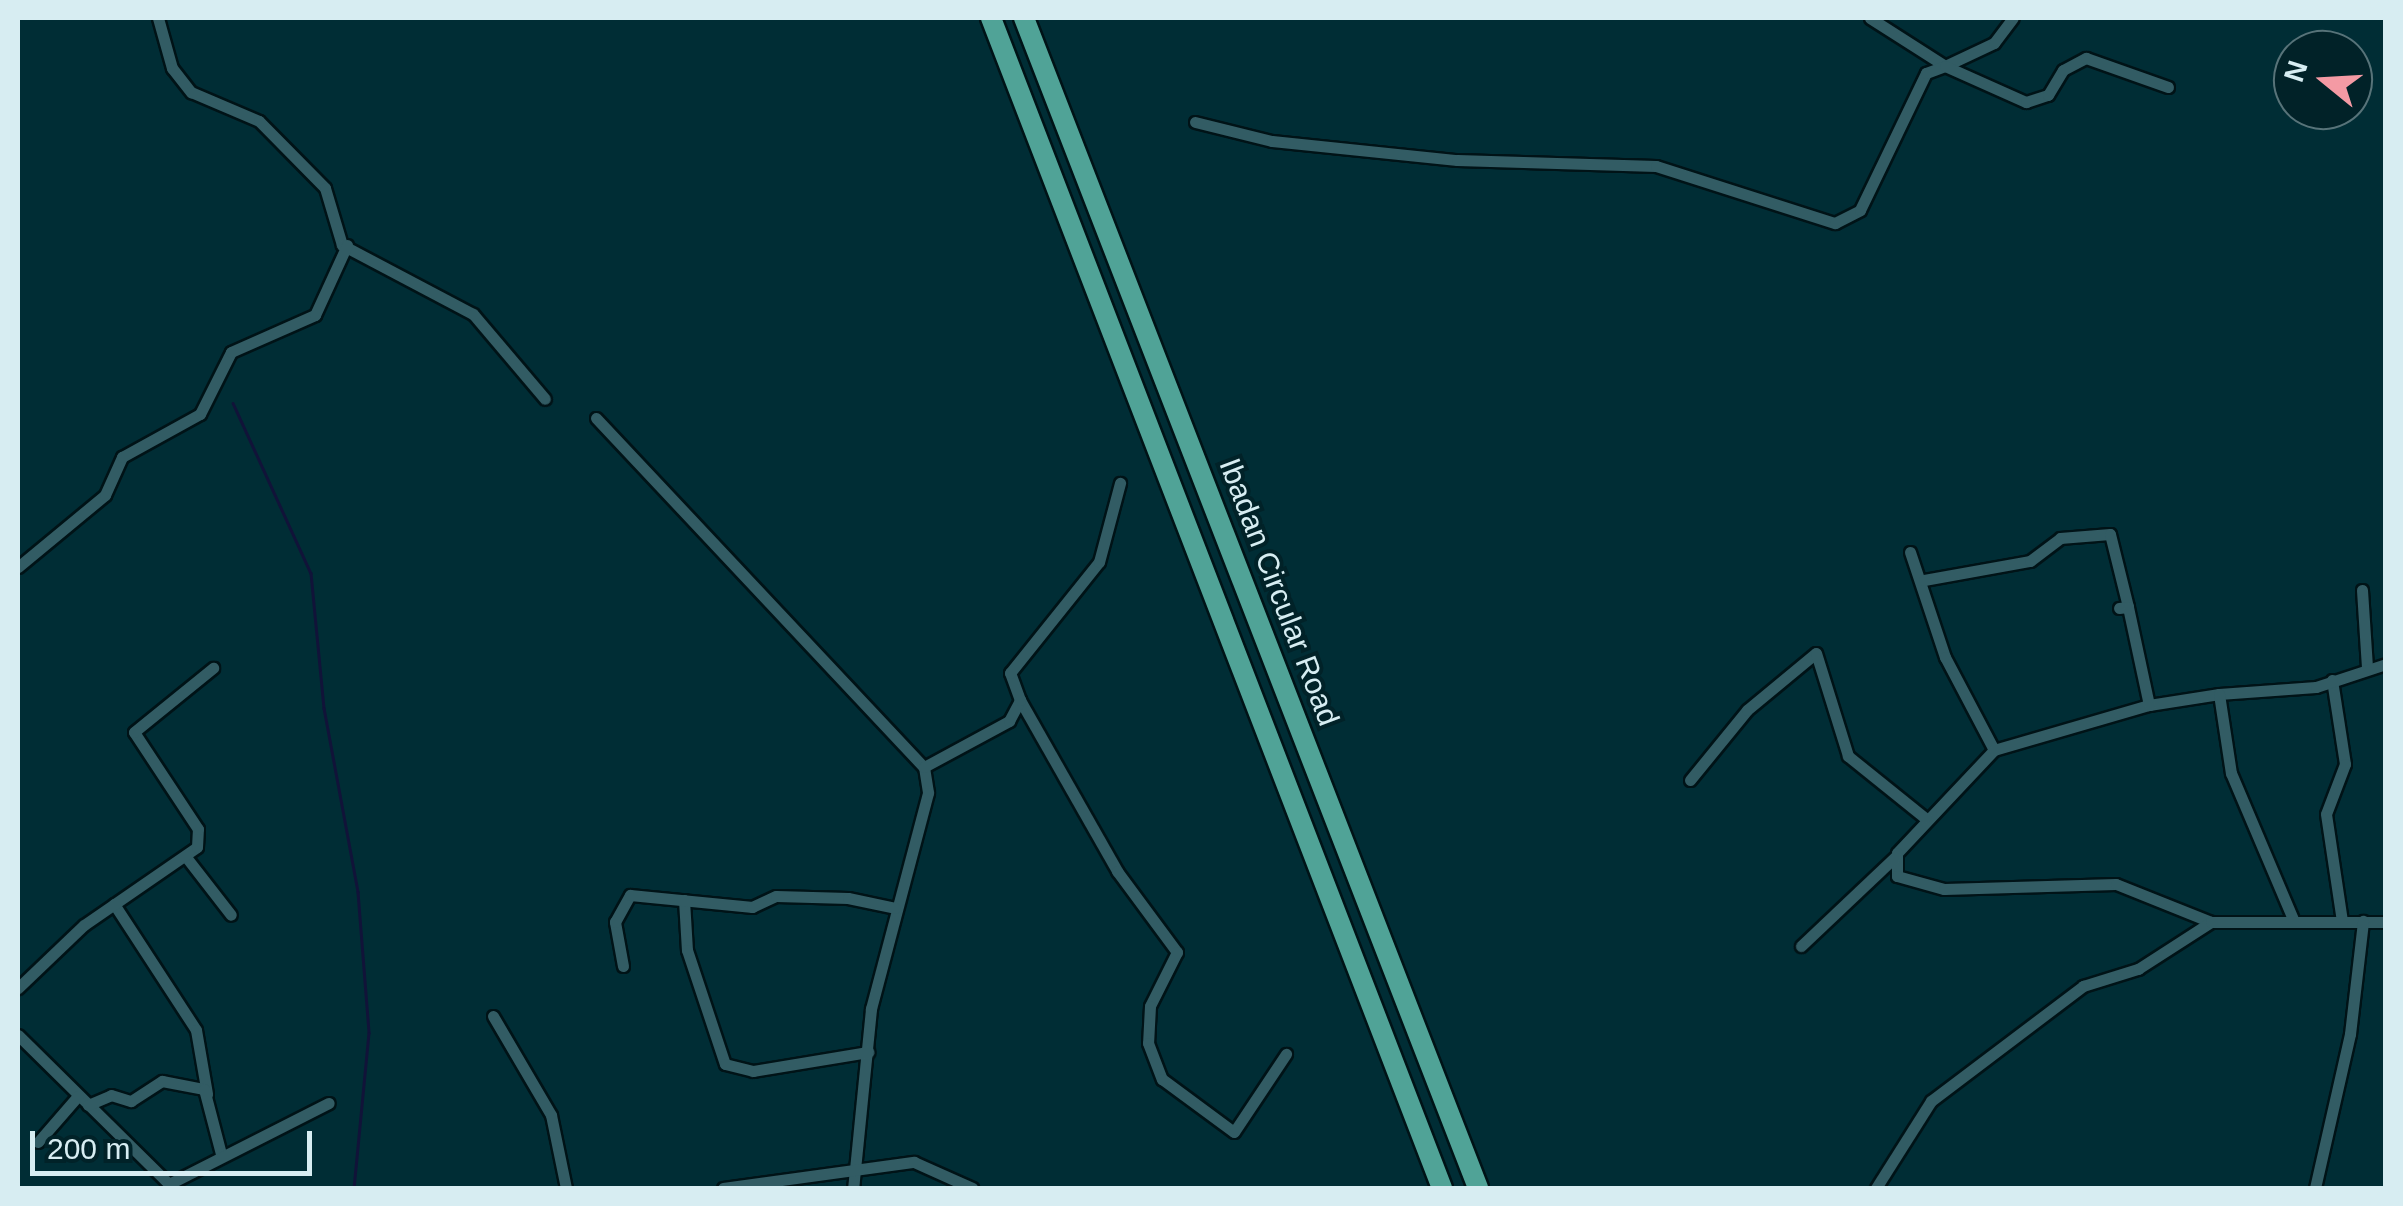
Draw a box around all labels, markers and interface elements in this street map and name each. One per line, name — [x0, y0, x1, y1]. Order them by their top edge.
north arrow — [2273, 30, 2373, 130]
text: N — [2278, 57, 2314, 86]
street label: Ibadan Circular Road — [1211, 453, 1347, 731]
scale bar — [35, 1111, 318, 1173]
text: 200 m — [47, 1132, 130, 1165]

